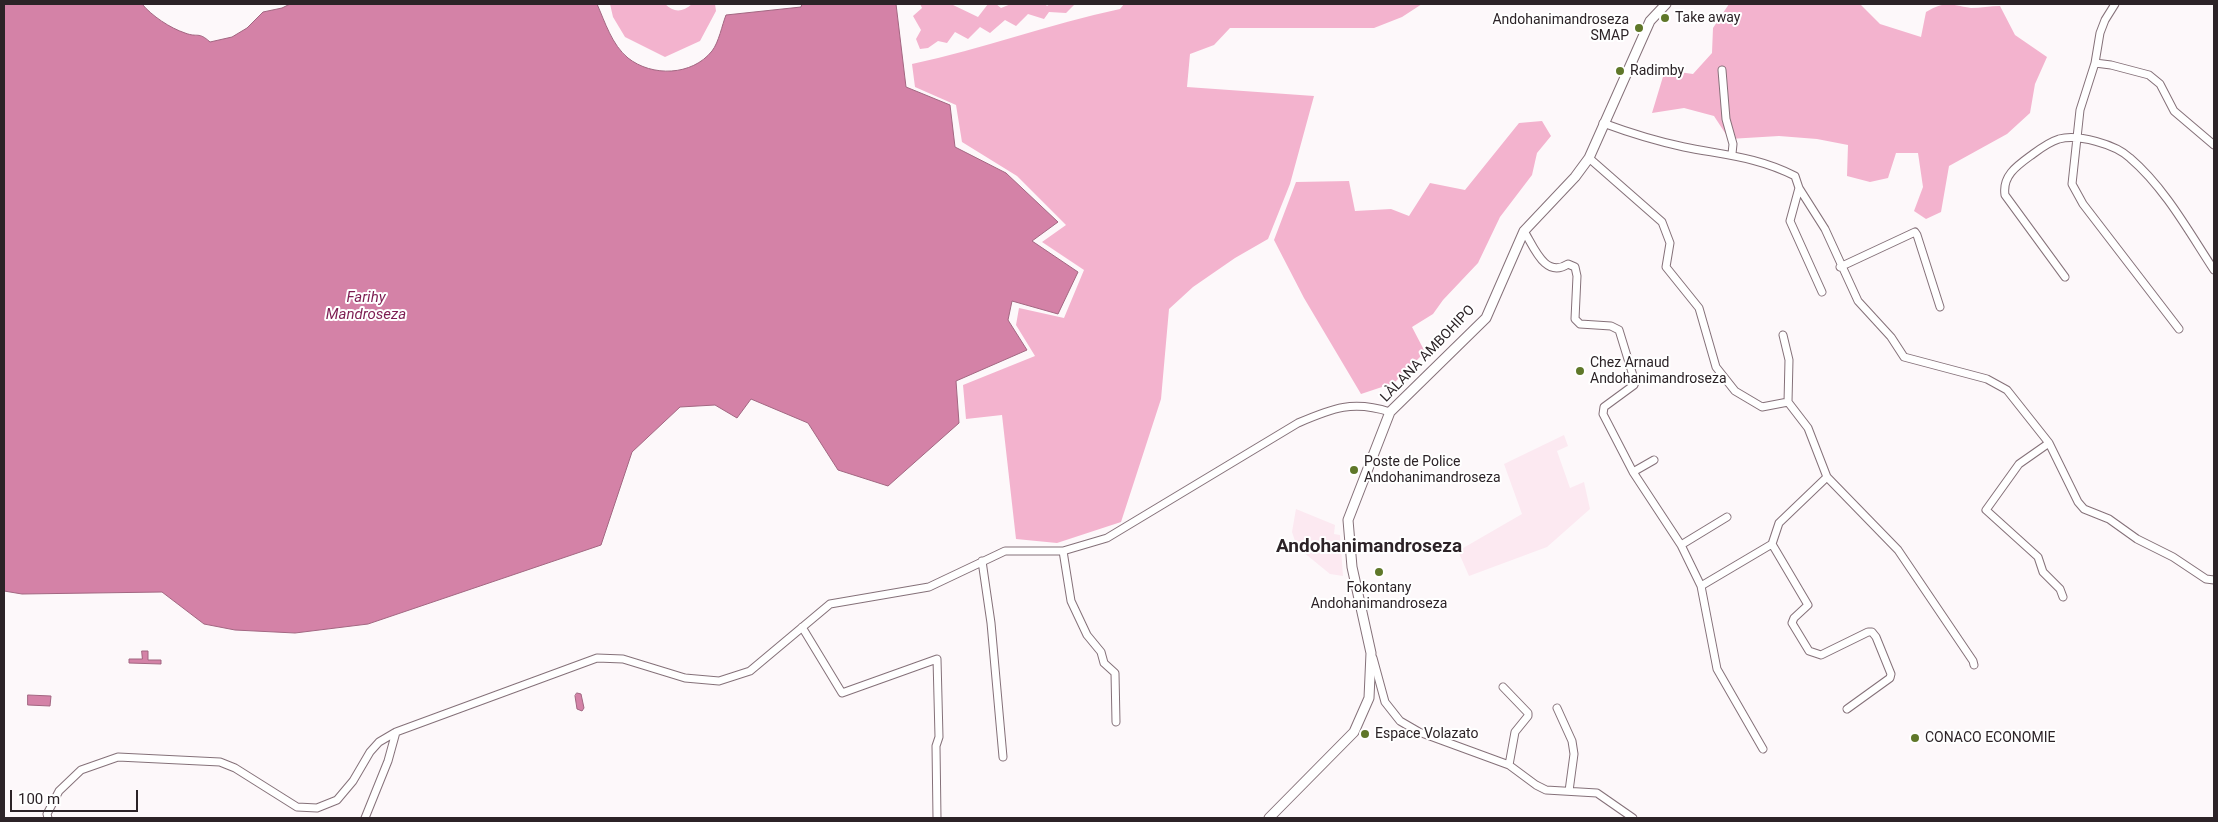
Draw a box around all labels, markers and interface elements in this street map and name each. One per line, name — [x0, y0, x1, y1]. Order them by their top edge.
place label: Take away — [1675, 10, 1740, 26]
place label: Andohanimandroseza SMAP — [1492, 12, 1629, 44]
marker: Take away — [1659, 12, 1671, 24]
marker: Andohanimandroseza SMAP — [1633, 22, 1645, 34]
place label: Radimby — [1630, 63, 1684, 79]
marker: Radimby — [1614, 65, 1626, 77]
water label: Farihy Mandroseza — [326, 289, 406, 324]
street label: LÀLANA AMBOHIPO — [1377, 302, 1479, 406]
place label: Chez Arnaud Andohanimandroseza — [1590, 355, 1727, 388]
marker: Chez Arnaud Andohanimandroseza — [1574, 365, 1586, 377]
place label: Poste de Police Andohanimandroseza — [1364, 454, 1501, 487]
marker: Poste de Police Andohanimandroseza — [1348, 464, 1360, 476]
district label: Andohanimandroseza — [1276, 536, 1462, 558]
marker: Fokontany Andohanimandroseza — [1373, 566, 1385, 578]
place label: Fokontany Andohanimandroseza — [1311, 580, 1447, 612]
place label: Espace Volazato — [1375, 726, 1478, 742]
marker: Espace Volazato — [1359, 728, 1371, 740]
place label: CONACO ECONOMIE — [1925, 730, 2055, 746]
marker: CONACO ECONOMIE — [1909, 732, 1921, 744]
scale bar — [12, 780, 140, 812]
text: 100 m — [18, 790, 60, 808]

